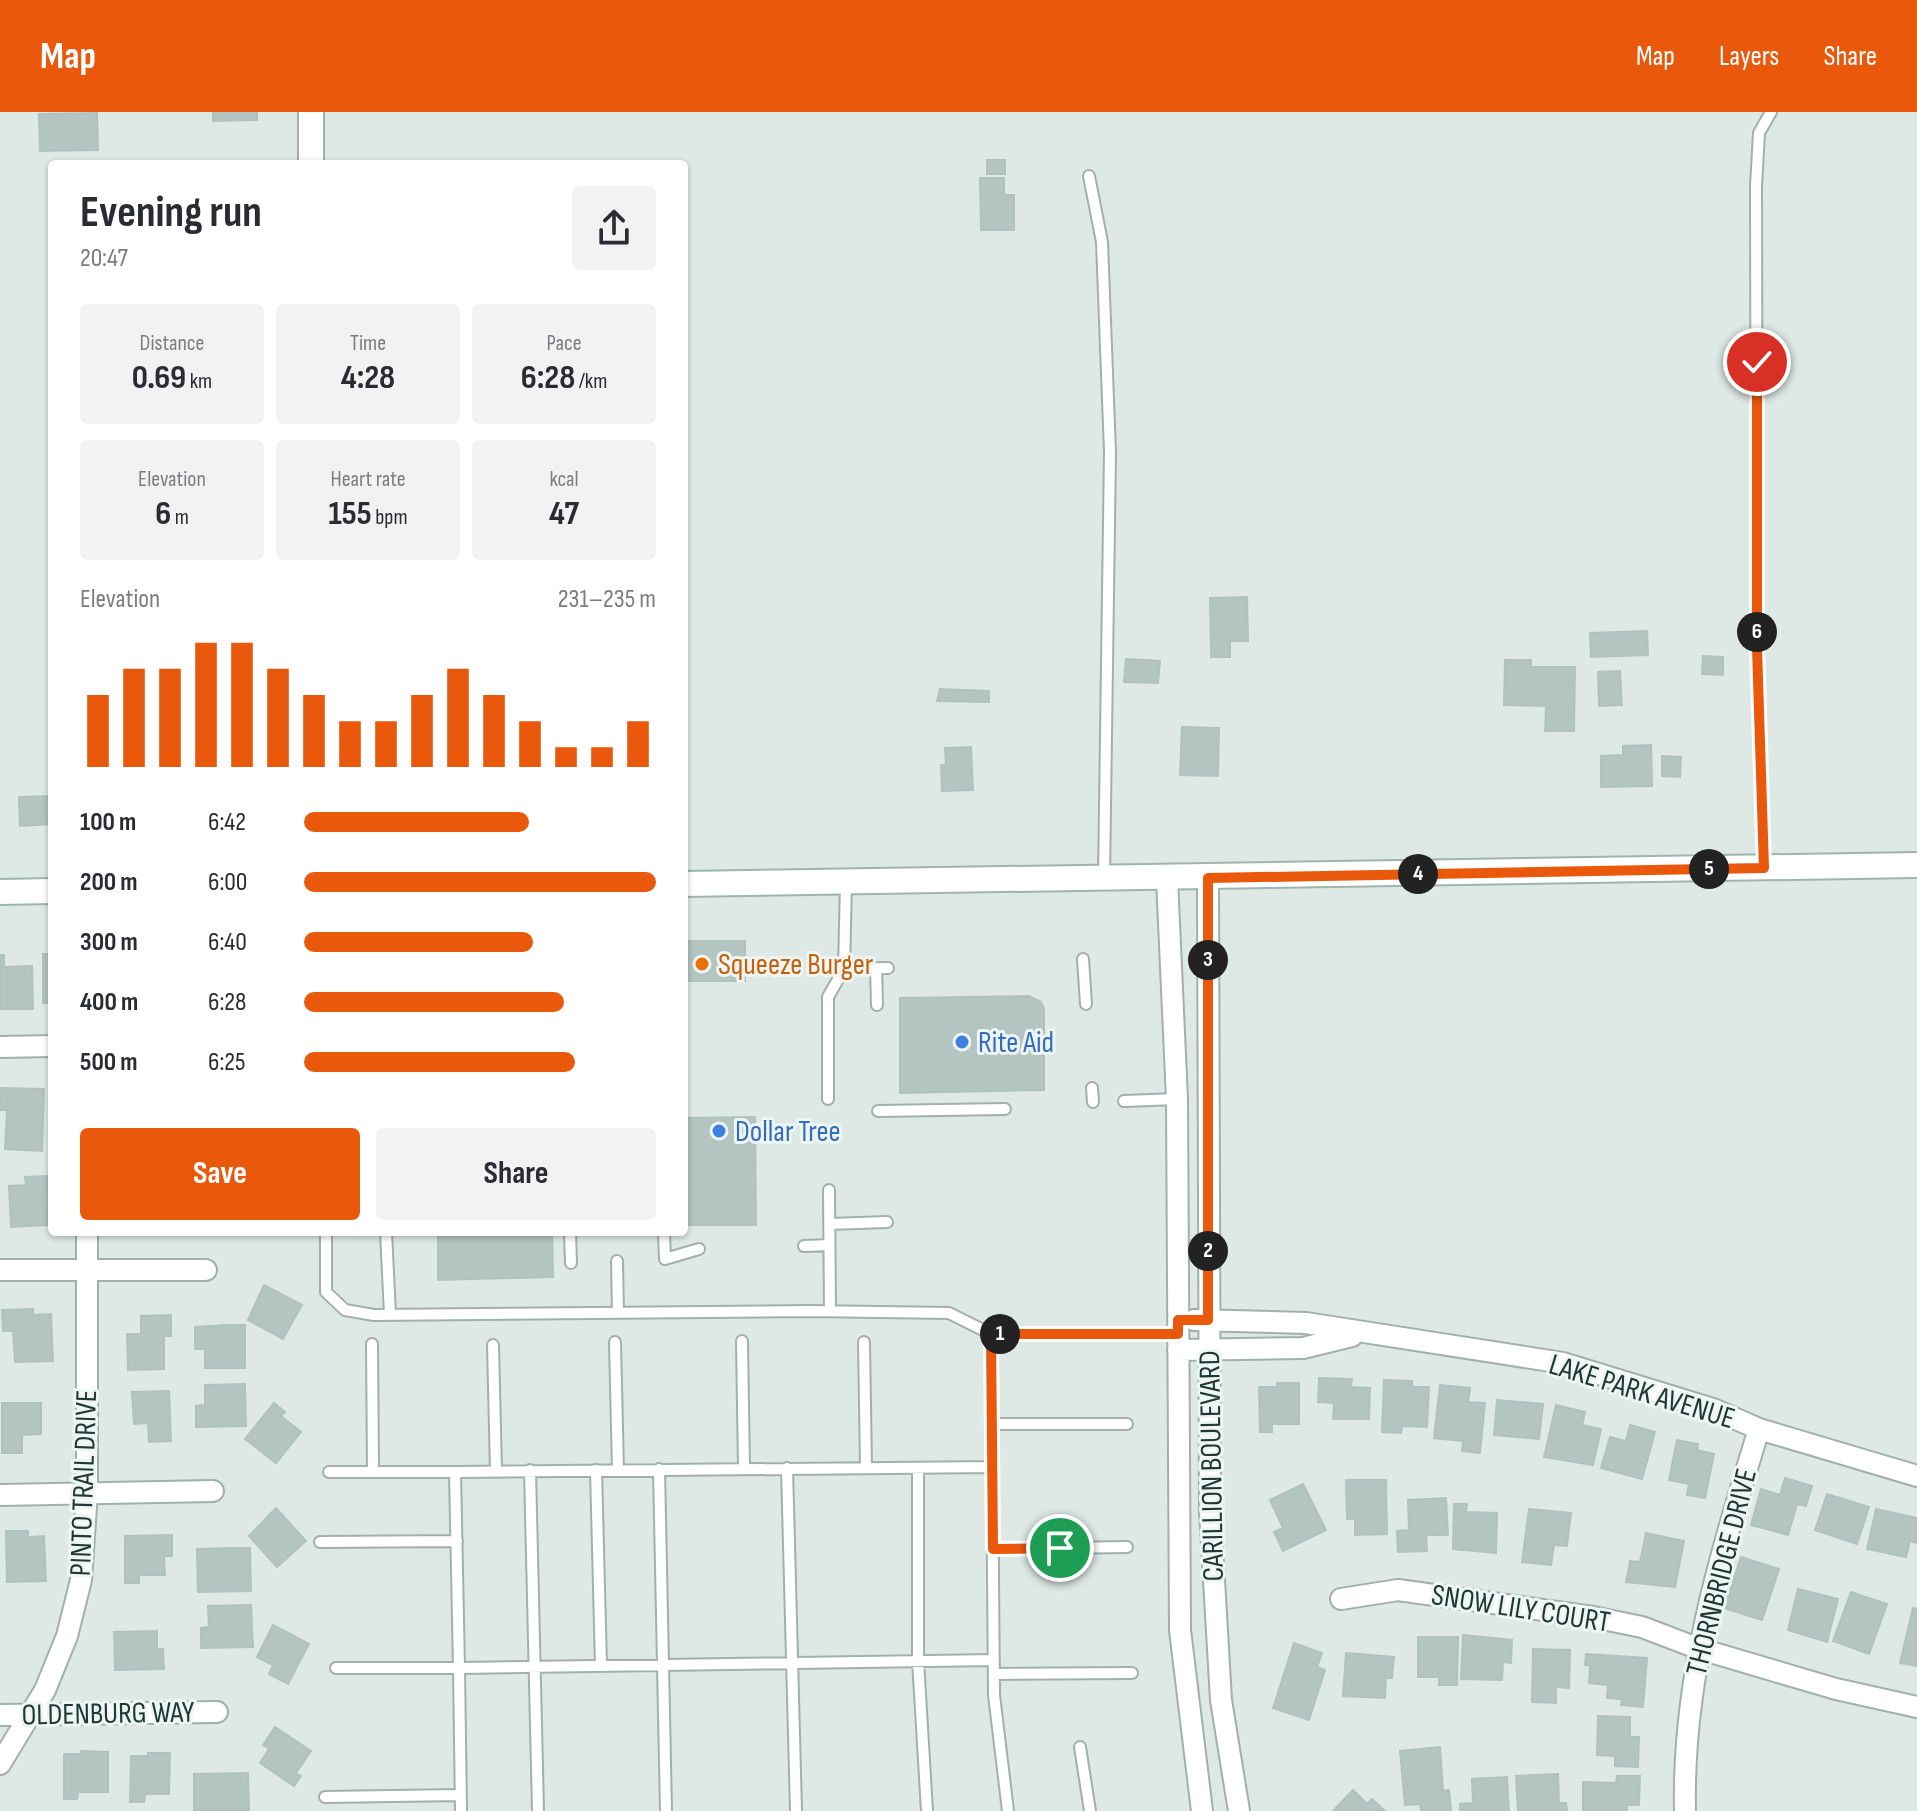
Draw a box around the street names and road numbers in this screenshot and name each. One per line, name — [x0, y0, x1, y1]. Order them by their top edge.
street label: LAKE PARK AVENUE — [1545, 1347, 1739, 1437]
street label: CARILLION BOULEVARD — [1192, 1350, 1232, 1582]
street label: PINTO TRAIL DRIVE — [63, 1389, 105, 1577]
street label: THORNBRIDGE DRIVE — [1679, 1465, 1765, 1680]
street label: SNOW LILY COURT — [1429, 1577, 1613, 1641]
street label: OLDENBURG WAY — [21, 1694, 195, 1734]

